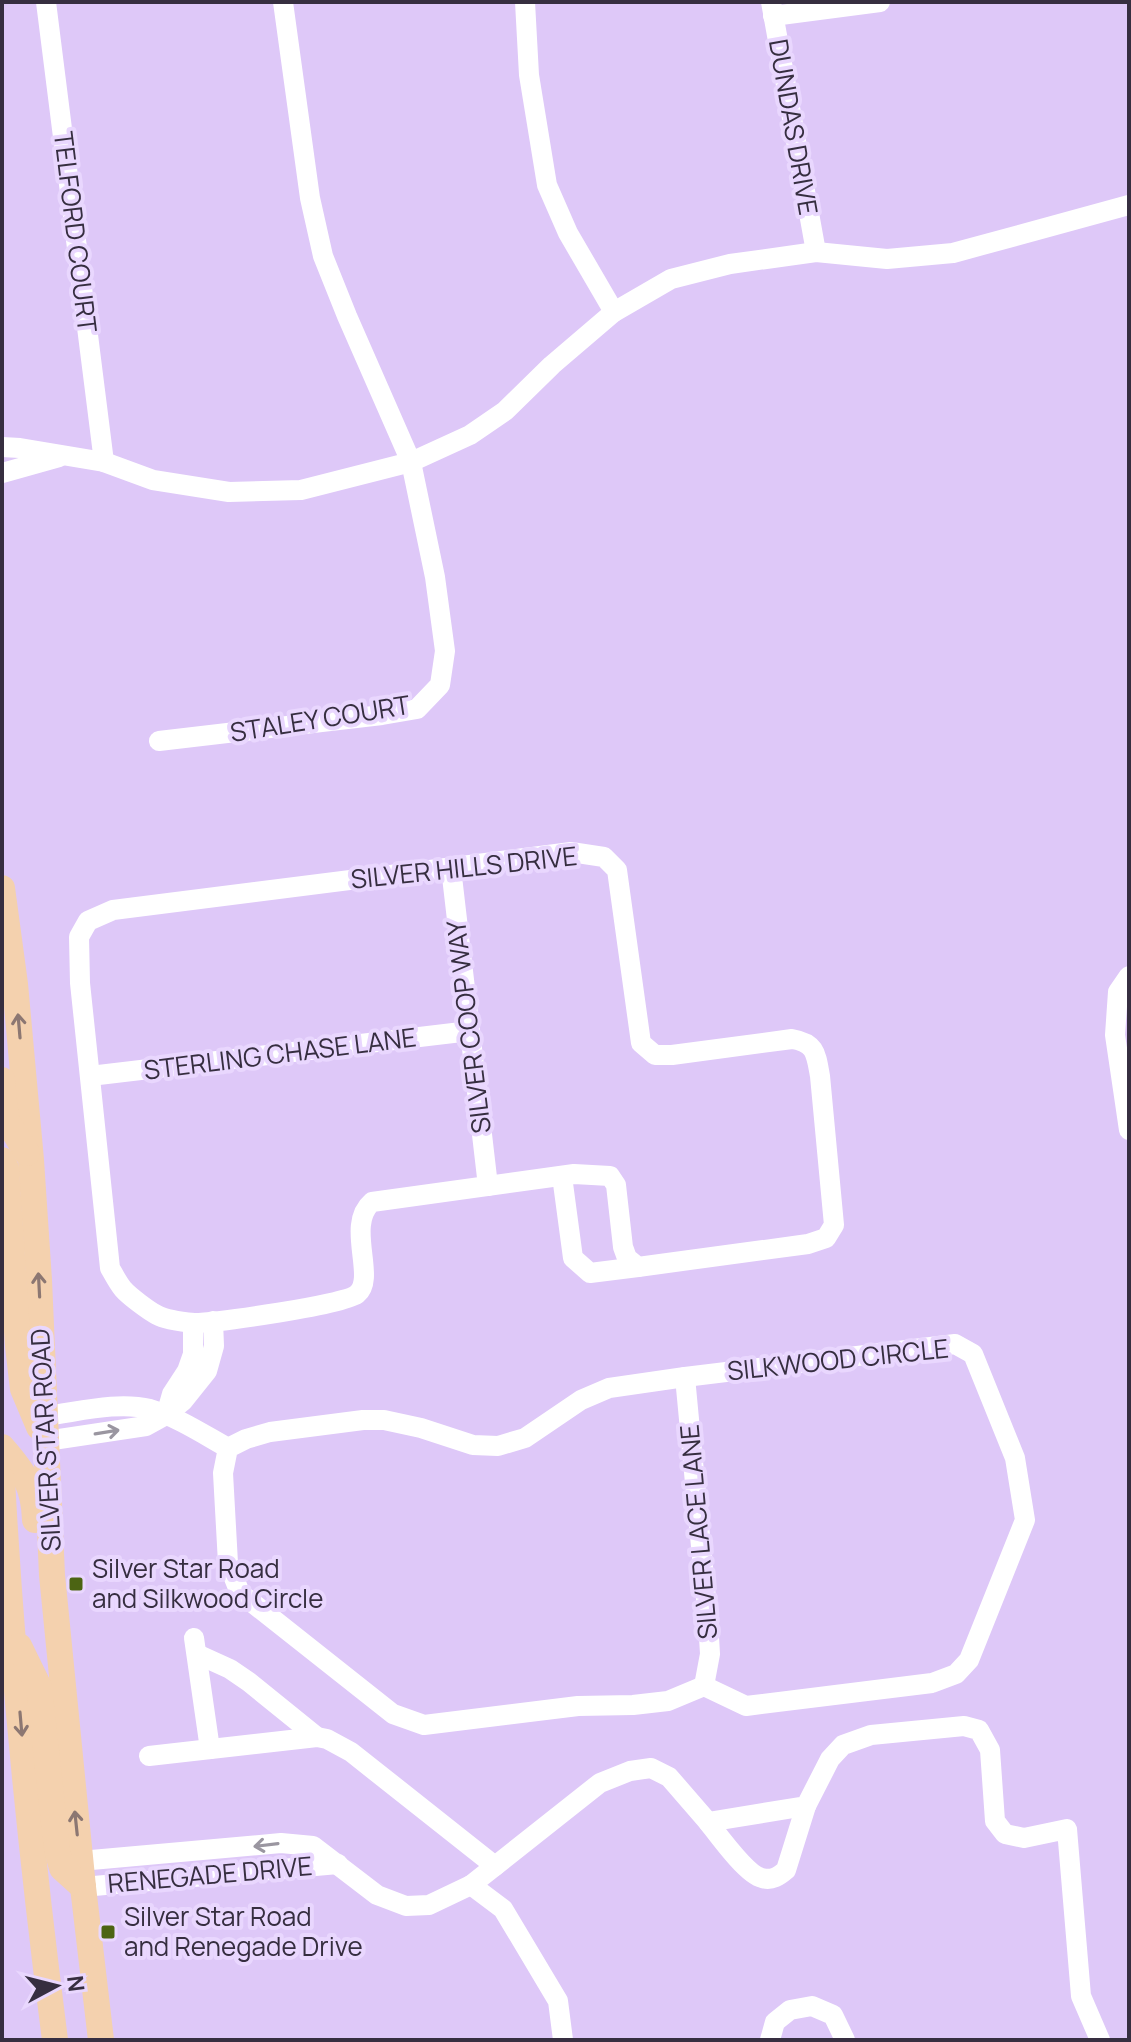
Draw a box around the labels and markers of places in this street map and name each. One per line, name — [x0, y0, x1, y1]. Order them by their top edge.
place label: Silver Star Road and Silkwood Circle — [92, 1550, 323, 1616]
marker: Silver Star Road and Silkwood Circle — [67, 1575, 85, 1593]
place label: Silver Star Road and Renegade Drive — [124, 1898, 363, 1964]
marker: Silver Star Road and Renegade Drive — [99, 1923, 117, 1941]

